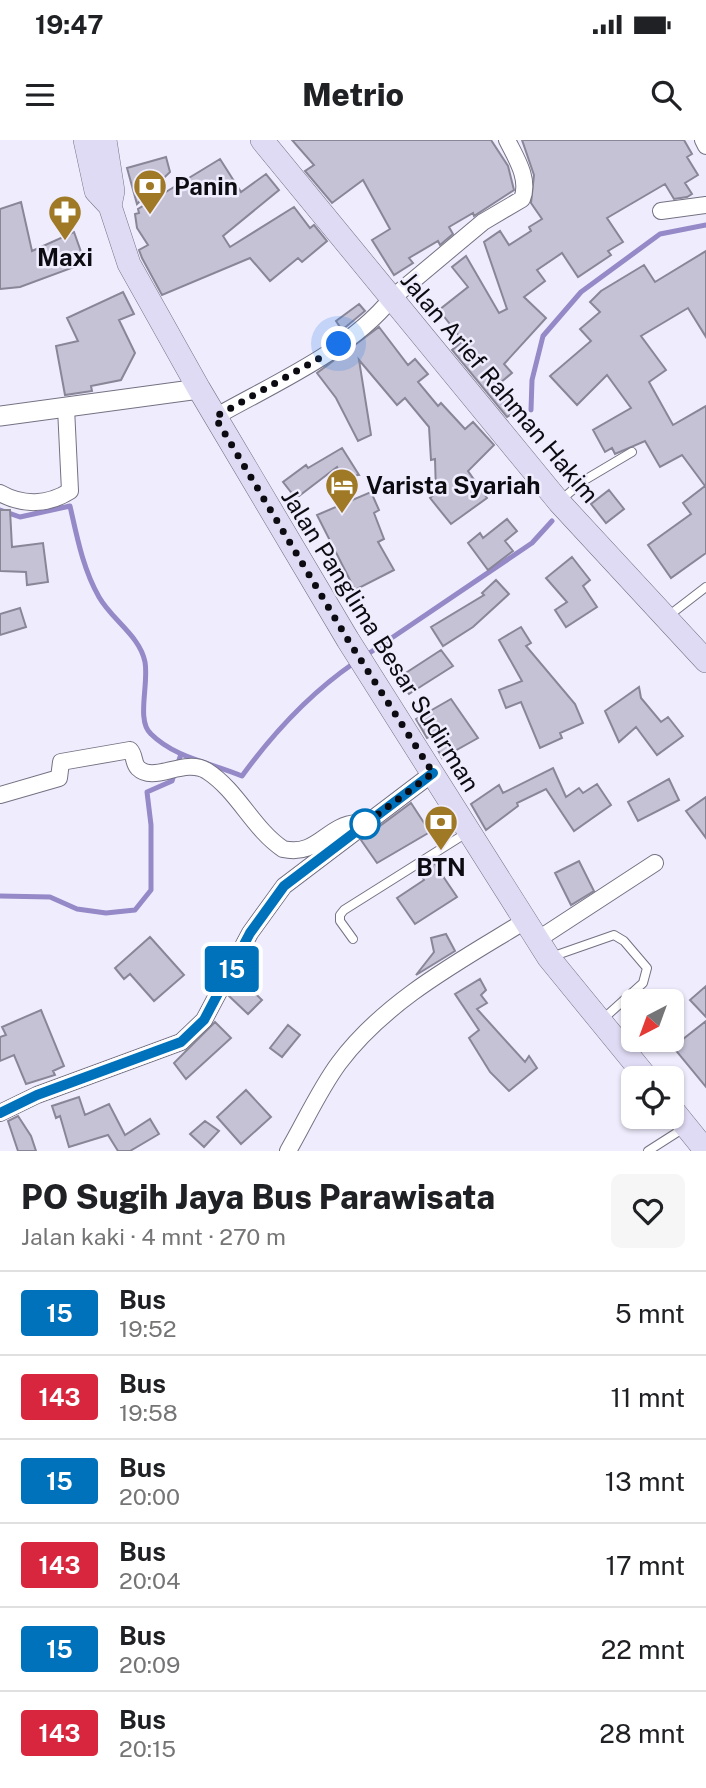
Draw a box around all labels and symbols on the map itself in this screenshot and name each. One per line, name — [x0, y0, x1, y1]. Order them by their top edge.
bank icon: Panin — [131, 167, 169, 216]
place label: Panin — [174, 172, 238, 200]
pharmacy icon: Maxi — [46, 193, 84, 242]
place label: Maxi — [37, 243, 93, 271]
street label: Jalan Arief Rahman Hakim — [395, 266, 605, 508]
your location — [321, 326, 356, 361]
hotel icon: Varista Syariah — [323, 466, 361, 515]
place label: Varista Syariah — [366, 471, 541, 499]
street label: Jalan Panglima Besar Sudirman — [276, 484, 486, 796]
bank icon: BTN — [422, 803, 460, 852]
unlabelled marker — [350, 809, 380, 839]
place label: BTN — [416, 853, 466, 881]
line badge: 15 — [201, 946, 264, 992]
north arrow — [621, 989, 684, 1052]

